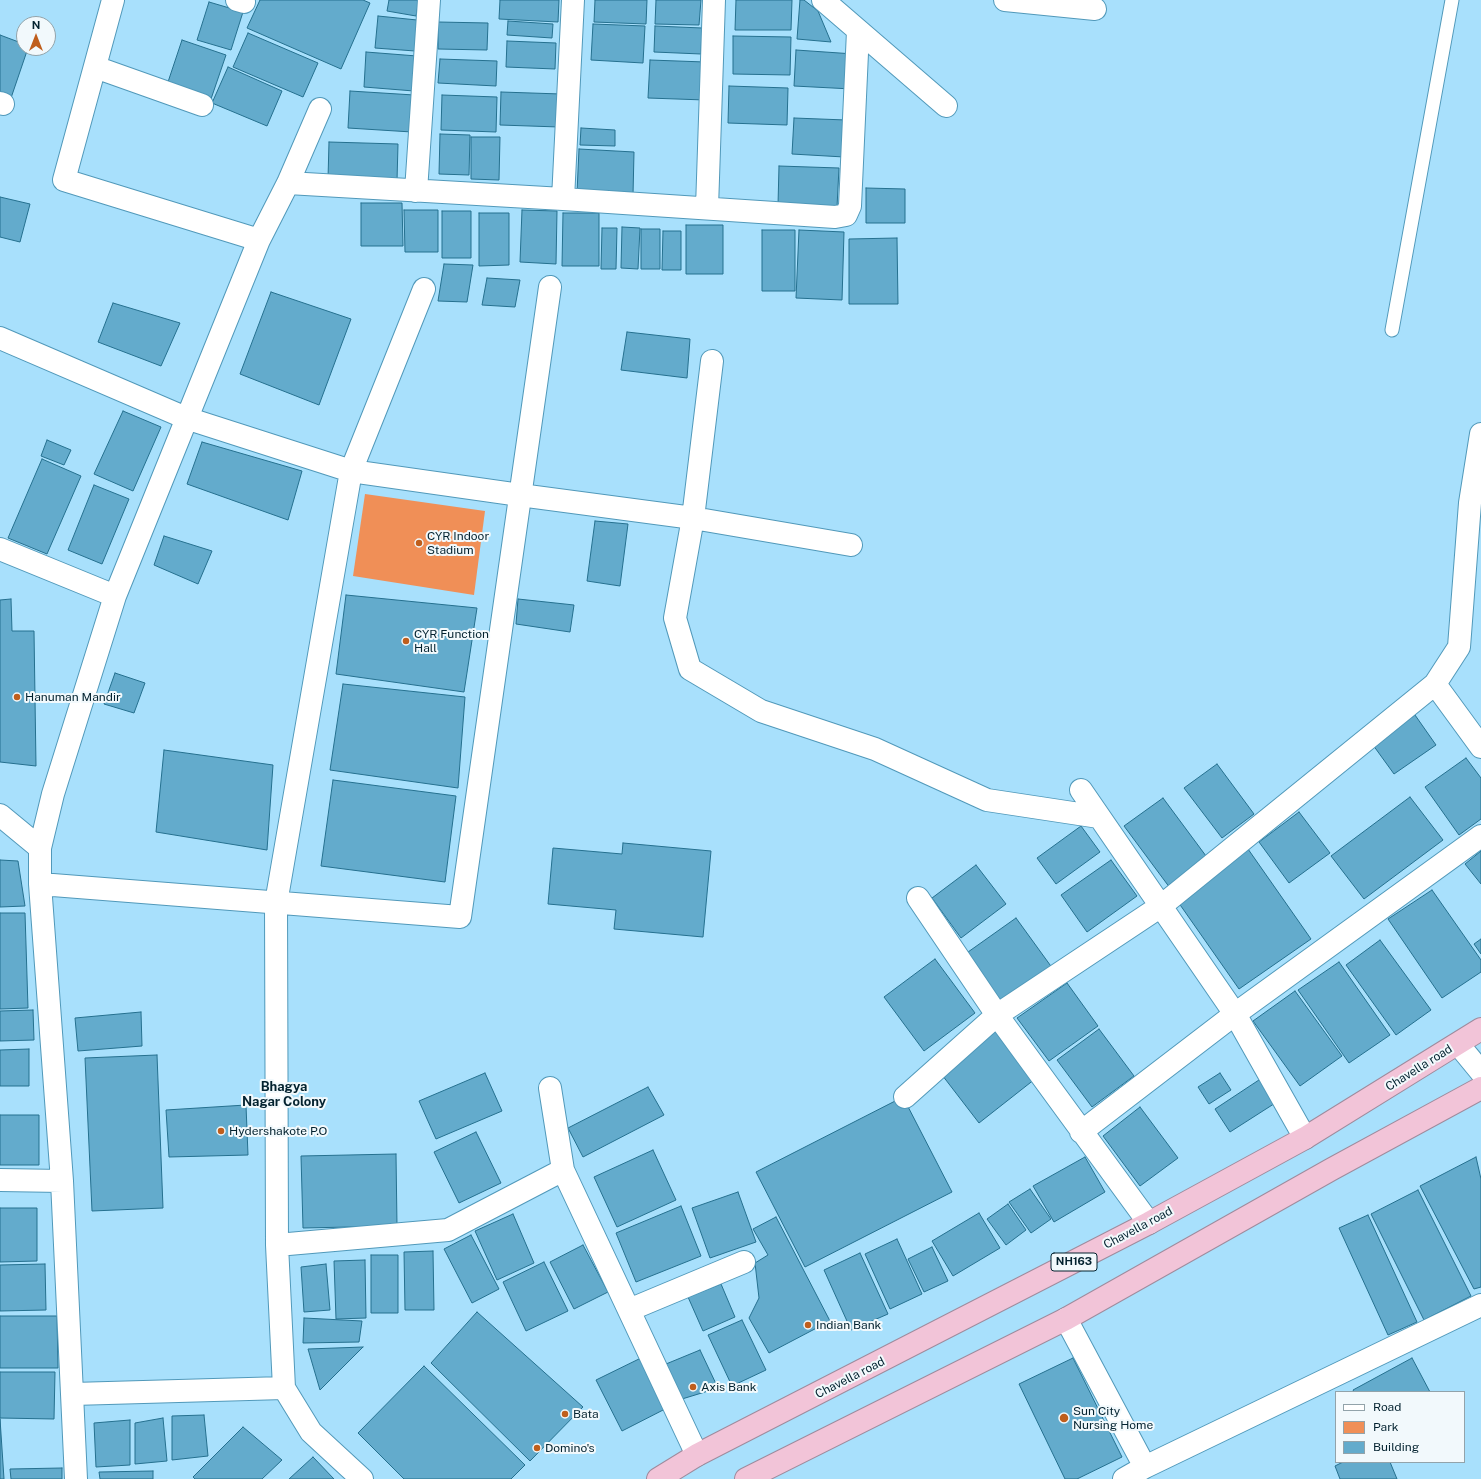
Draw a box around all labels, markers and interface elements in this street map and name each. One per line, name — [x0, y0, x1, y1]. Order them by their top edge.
north arrow — [16, 16, 56, 56]
text: N — [32, 19, 40, 31]
place label: CYR Indoor Stadium — [427, 529, 489, 557]
marker: CYR Indoor Stadium — [414, 538, 424, 548]
place label: CYR Function Hall — [414, 627, 489, 655]
marker: CYR Function Hall — [401, 636, 411, 646]
place label: Hanuman Mandir — [25, 690, 121, 704]
marker: Hanuman Mandir — [12, 692, 22, 702]
street label: Chavella road — [1383, 1042, 1455, 1094]
district label: Bhagya Nagar Colony — [242, 1079, 326, 1110]
place label: Hydershakote P.O — [229, 1124, 327, 1138]
marker: Hydershakote P.O — [216, 1126, 226, 1136]
street label: Chavella road — [1101, 1204, 1175, 1252]
road number: NH163 — [1051, 1253, 1097, 1271]
place label: Indian Bank — [816, 1318, 881, 1332]
marker: Indian Bank — [803, 1320, 813, 1330]
street label: Chavella road — [813, 1354, 887, 1402]
place label: Axis Bank — [701, 1380, 756, 1394]
marker: Axis Bank — [688, 1382, 698, 1392]
legend — [1335, 1391, 1465, 1463]
text: Road — [1373, 1400, 1401, 1414]
place label: Sun City Nursing Home — [1073, 1404, 1153, 1432]
place label: Bata — [573, 1407, 599, 1421]
marker: Bata — [560, 1409, 570, 1419]
marker: Sun City Nursing Home — [1058, 1412, 1070, 1424]
text: Park — [1373, 1420, 1399, 1434]
text: Building — [1373, 1440, 1419, 1454]
place label: Domino's — [545, 1441, 595, 1455]
marker: Domino's — [532, 1443, 542, 1453]

